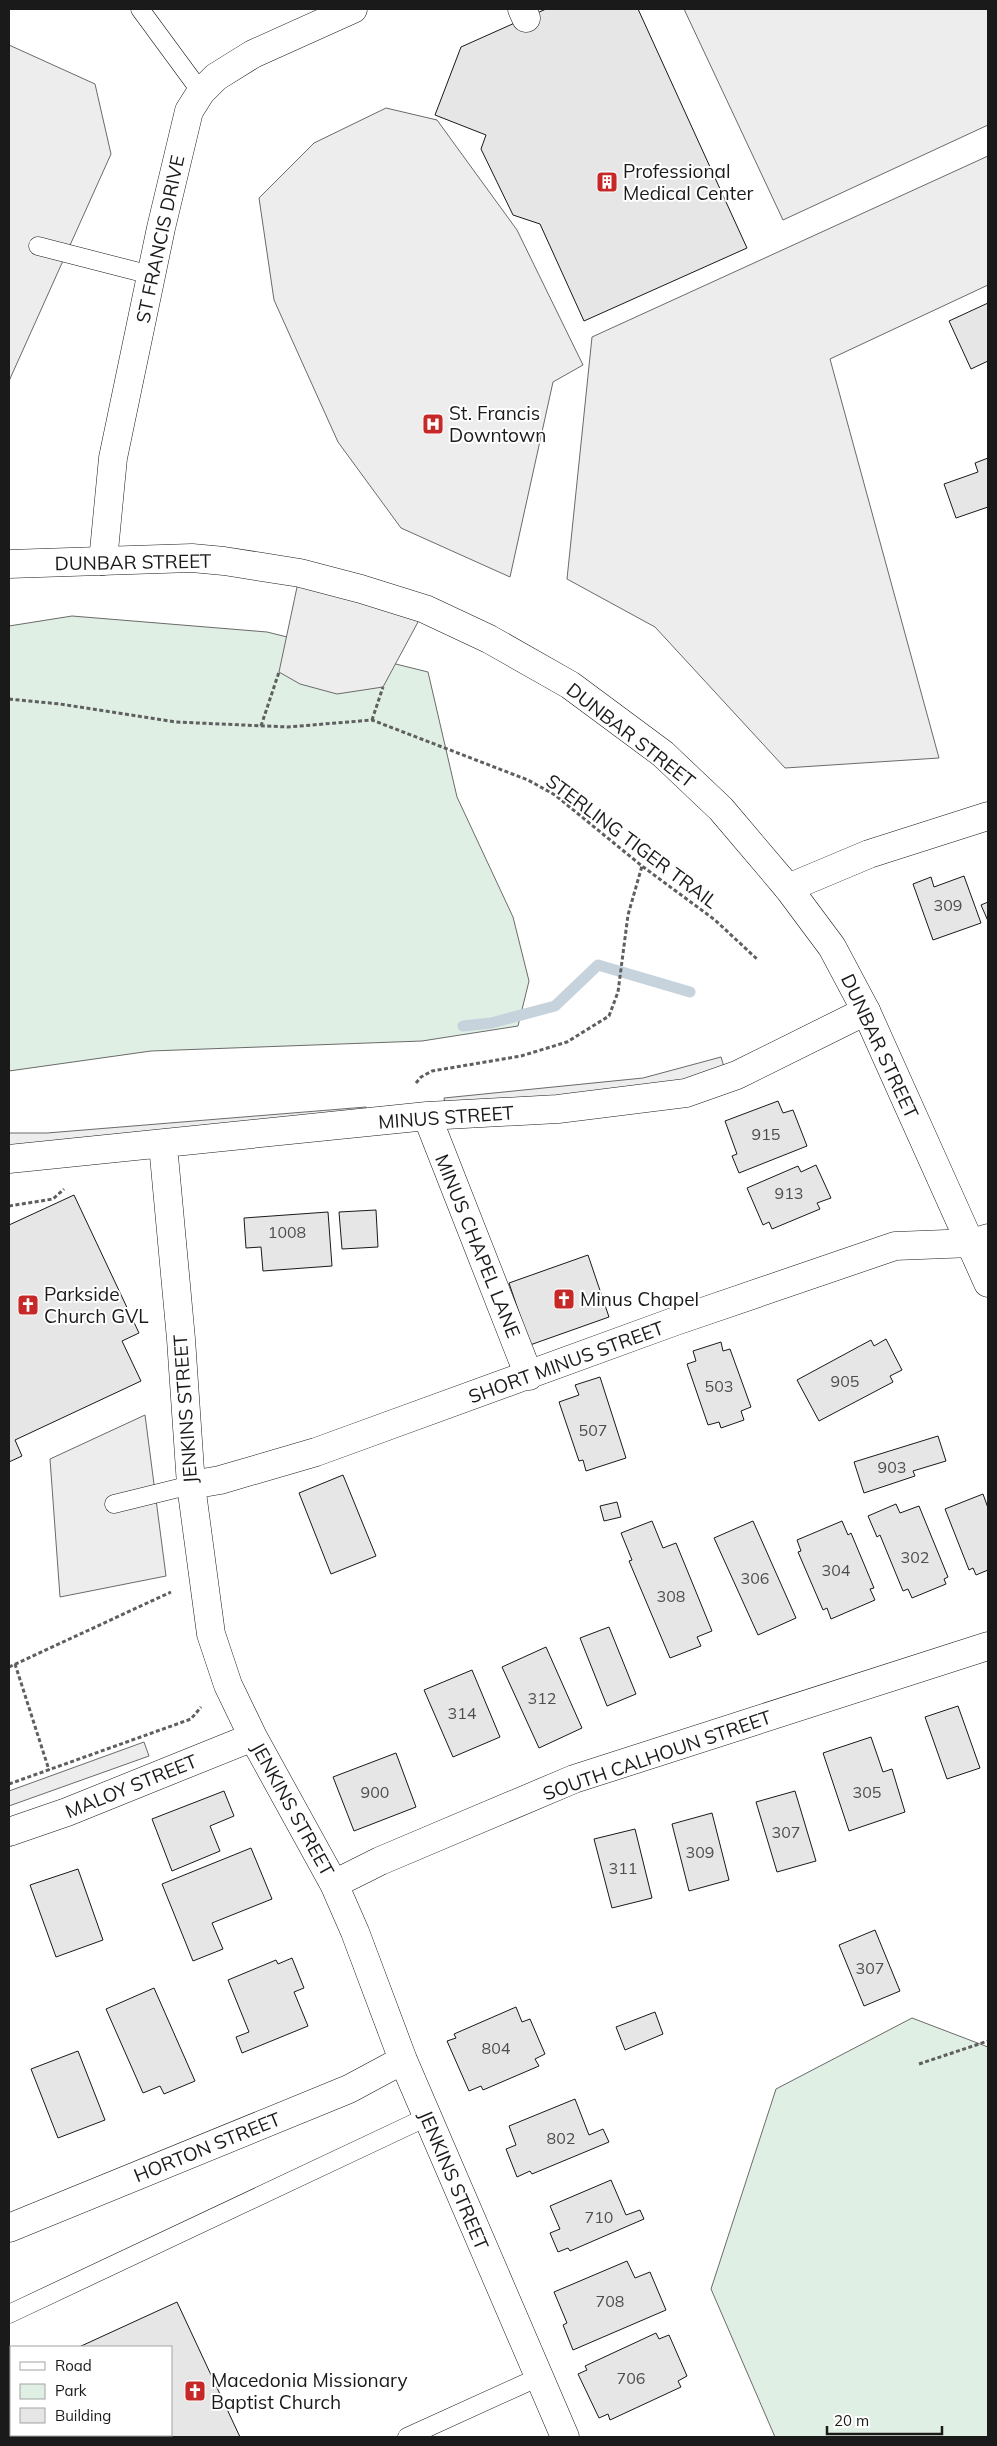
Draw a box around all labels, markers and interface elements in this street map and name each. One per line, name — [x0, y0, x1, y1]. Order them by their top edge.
street label: ST FRANCIS DRIVE — [130, 153, 190, 325]
place label: Professional Medical Center — [623, 159, 753, 205]
building icon: Professional Medical Center — [595, 170, 619, 194]
place label: St. Francis Downtown — [449, 401, 546, 447]
hospital icon: St. Francis Downtown — [421, 412, 445, 436]
street label: DUNBAR STREET — [54, 549, 212, 575]
street label: DUNBAR STREET — [562, 677, 701, 793]
street label: STERLING TIGER TRAIL — [541, 769, 723, 914]
house number: 309 — [934, 895, 962, 915]
street label: DUNBAR STREET — [836, 970, 924, 1123]
street label: MINUS STREET — [377, 1100, 515, 1134]
house number: 915 — [752, 1124, 780, 1144]
street label: MINUS CHAPEL LANE — [430, 1151, 526, 1341]
house number: 913 — [775, 1183, 803, 1203]
house number: 1008 — [268, 1222, 306, 1242]
place label: Parkside Church GVL — [44, 1282, 149, 1328]
church icon: Minus Chapel — [552, 1287, 576, 1311]
place label: Minus Chapel — [580, 1287, 699, 1311]
church icon: Parkside Church GVL — [16, 1293, 40, 1317]
street label: SHORT MINUS STREET — [465, 1315, 667, 1409]
street label: JENKINS STREET — [168, 1333, 202, 1484]
house number: 905 — [831, 1371, 859, 1391]
house number: 503 — [705, 1376, 733, 1396]
house number: 507 — [579, 1420, 607, 1440]
house number: 903 — [878, 1457, 906, 1477]
house number: 302 — [901, 1547, 929, 1567]
house number: 304 — [822, 1560, 851, 1580]
house number: 306 — [741, 1568, 769, 1588]
house number: 308 — [657, 1586, 685, 1606]
house number: 312 — [528, 1688, 556, 1708]
house number: 314 — [448, 1703, 477, 1723]
street label: SOUTH CALHOUN STREET — [539, 1704, 775, 1805]
street label: JENKINS STREET — [246, 1738, 340, 1881]
street label: MALOY STREET — [62, 1748, 201, 1823]
house number: 900 — [361, 1782, 389, 1802]
house number: 305 — [853, 1782, 881, 1802]
house number: 307 — [772, 1822, 800, 1842]
house number: 309 — [686, 1842, 714, 1862]
house number: 311 — [609, 1858, 637, 1878]
house number: 307 — [856, 1958, 884, 1978]
house number: 804 — [482, 2038, 511, 2058]
street label: HORTON STREET — [130, 2106, 284, 2187]
street label: JENKINS STREET — [414, 2107, 494, 2254]
house number: 802 — [547, 2128, 575, 2148]
house number: 710 — [585, 2207, 613, 2227]
house number: 708 — [596, 2291, 624, 2311]
legend — [10, 2346, 172, 2436]
text: Road — [55, 2356, 92, 2375]
place label: Macedonia Missionary Baptist Church — [211, 2368, 408, 2414]
house number: 706 — [617, 2368, 645, 2388]
church icon: Macedonia Missionary Baptist Church — [183, 2379, 207, 2403]
text: Park — [55, 2381, 87, 2400]
scale bar — [827, 2404, 942, 2436]
text: Building — [55, 2406, 111, 2425]
text: 20 m — [834, 2411, 869, 2430]

